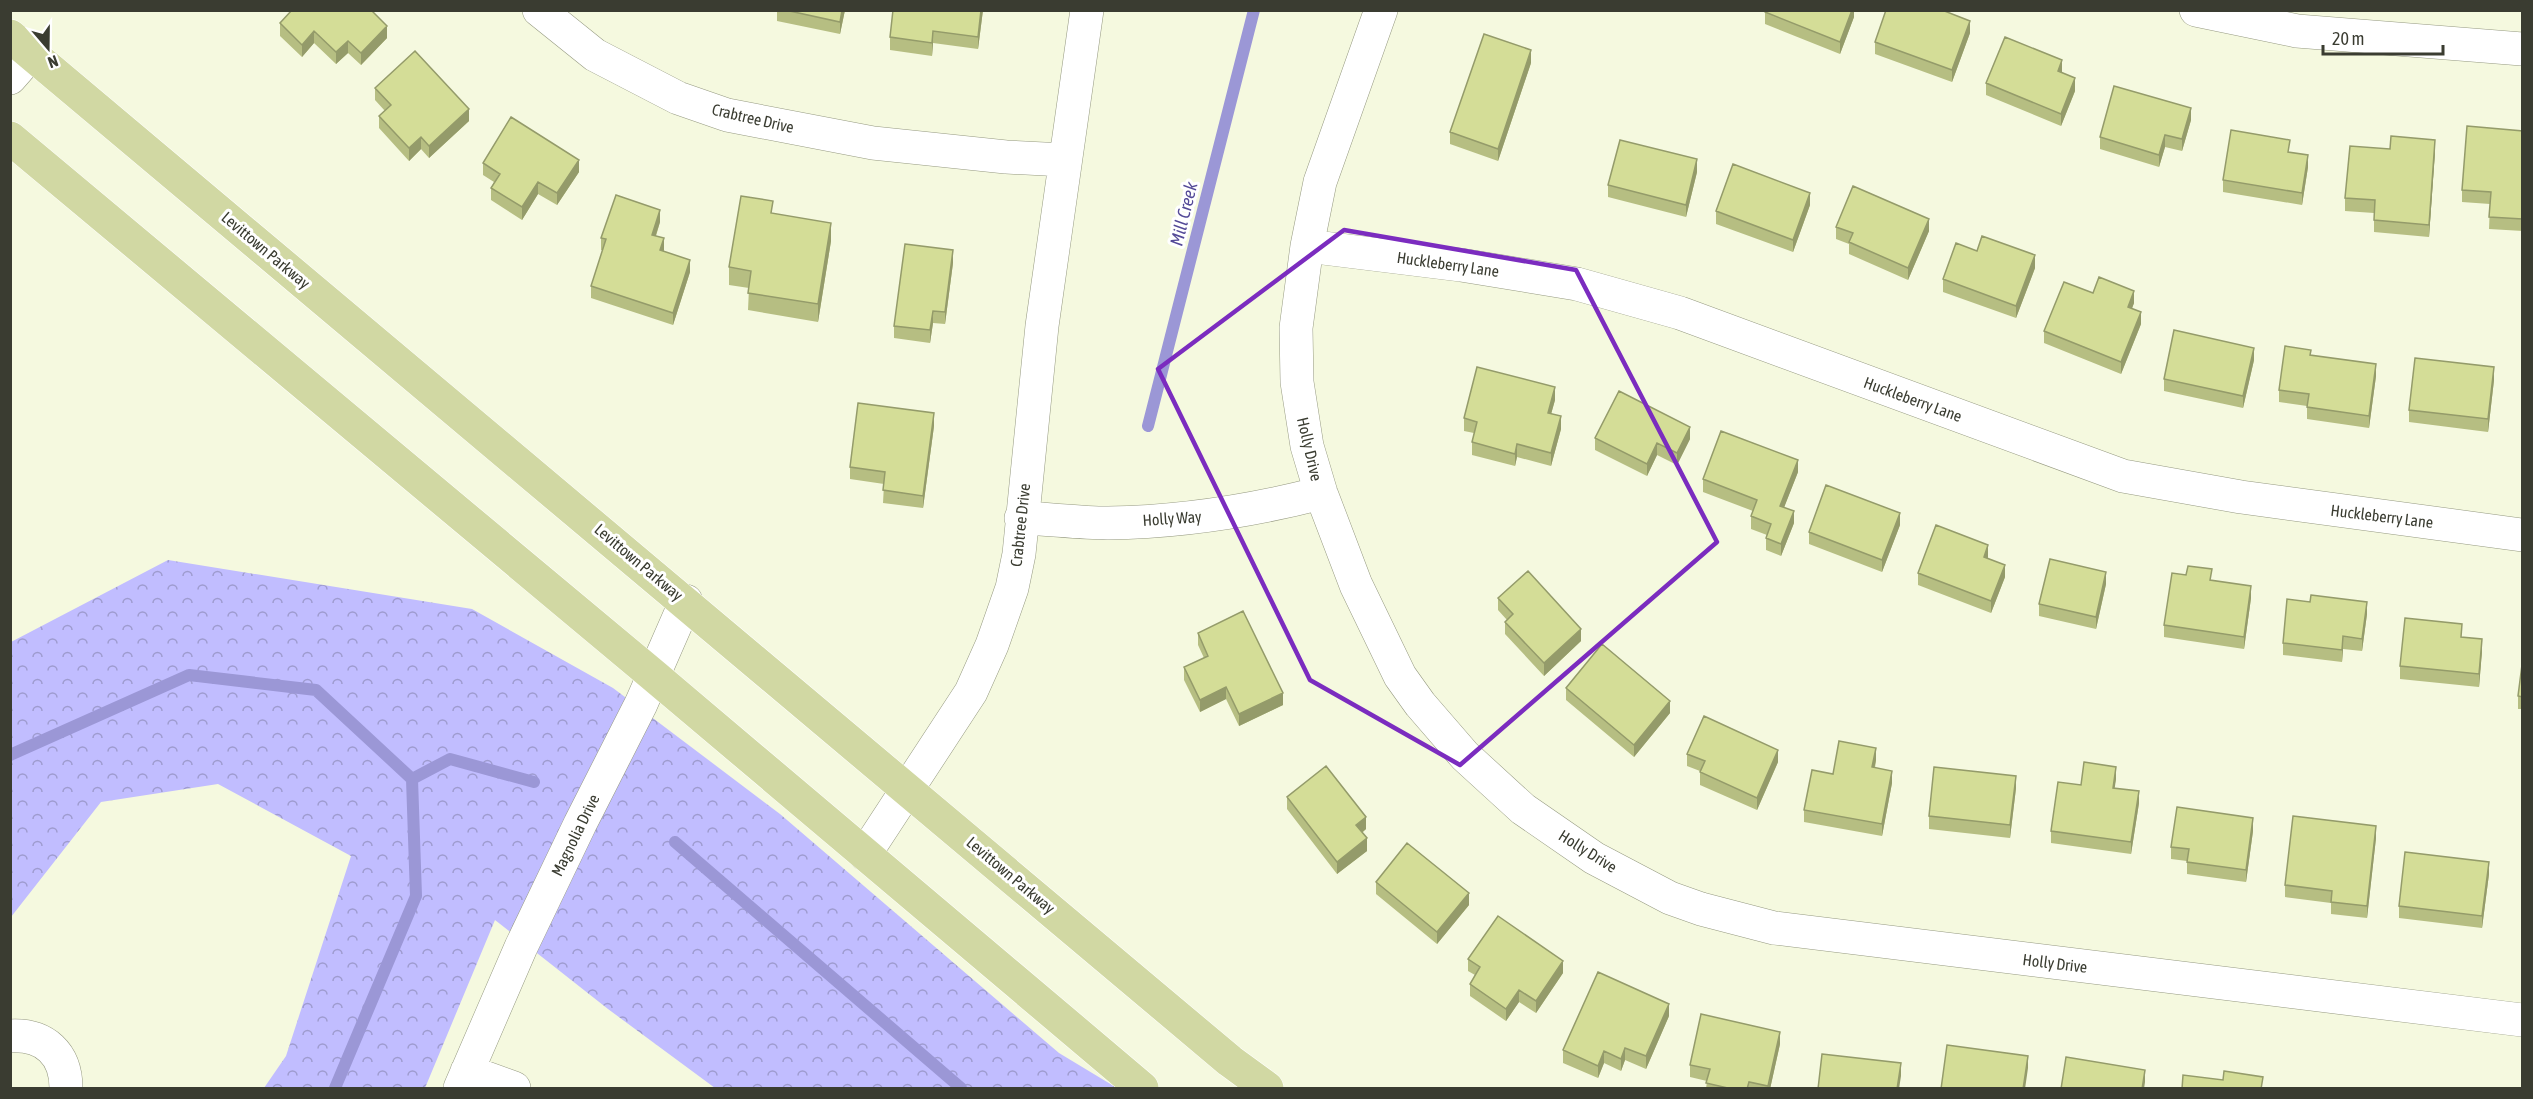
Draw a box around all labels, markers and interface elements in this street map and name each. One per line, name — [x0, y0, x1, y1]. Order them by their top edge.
north arrow — [18, 18, 78, 78]
scale bar — [2323, 18, 2443, 56]
text: 20 m — [2332, 28, 2364, 49]
text: N — [46, 52, 61, 72]
street label: Crabtree Drive — [710, 100, 796, 136]
water label: Mill Creek — [1165, 179, 1202, 248]
street label: Levittown Parkway — [218, 208, 314, 293]
street label: Huckleberry Lane — [1396, 248, 1500, 281]
street label: Huckleberry Lane — [1861, 373, 1965, 426]
street label: Holly Drive — [1293, 415, 1326, 483]
street label: Crabtree Drive — [1007, 482, 1033, 568]
street label: Huckleberry Lane — [2330, 501, 2434, 532]
street label: Holly Way — [1142, 507, 1203, 530]
street label: Levittown Parkway — [591, 520, 687, 605]
street label: Magnolia Drive — [547, 791, 603, 879]
street label: Holly Drive — [1555, 826, 1620, 877]
street label: Levittown Parkway — [963, 833, 1059, 918]
street label: Holly Drive — [2022, 950, 2088, 977]

